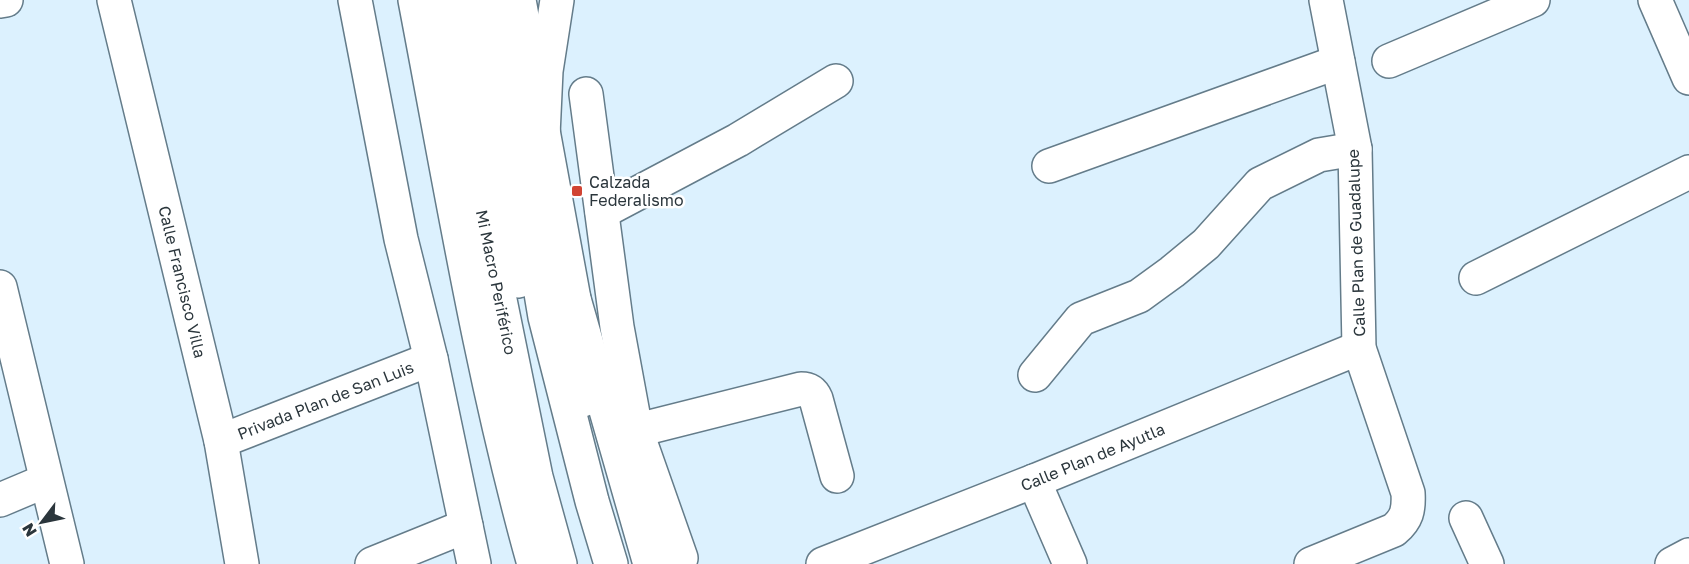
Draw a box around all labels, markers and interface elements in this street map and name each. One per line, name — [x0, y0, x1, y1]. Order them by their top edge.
street label: Calle Plan de Guadalupe — [1343, 149, 1369, 337]
place label: Calzada Federalismo — [589, 172, 684, 210]
marker: Calzada Federalismo — [570, 184, 584, 198]
street label: Calle Francisco Villa — [154, 204, 210, 360]
street label: Mi Macro Periférico — [472, 208, 521, 356]
street label: Privada Plan de San Luis — [234, 357, 416, 444]
street label: Calle Plan de Ayutla — [1018, 419, 1168, 495]
north arrow — [12, 492, 72, 552]
text: N — [18, 519, 41, 540]

